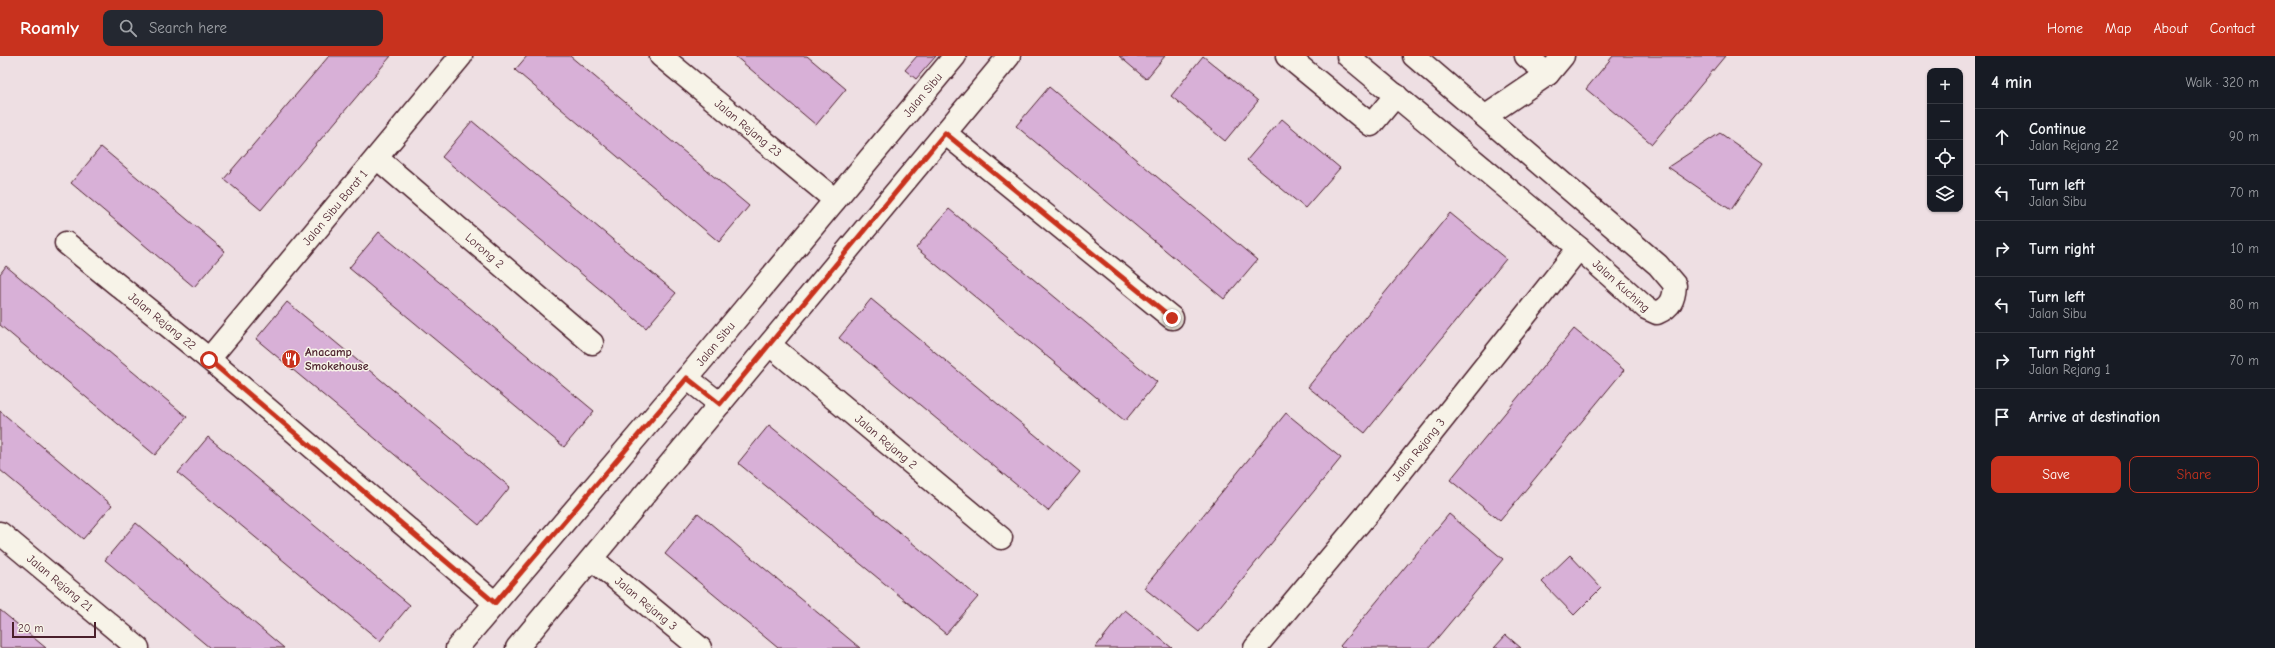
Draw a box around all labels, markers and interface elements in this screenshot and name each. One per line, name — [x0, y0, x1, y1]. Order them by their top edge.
search box — [103, 10, 383, 46]
text: Roamly — [20, 17, 79, 39]
icon: search — [117, 17, 139, 39]
text: Search here — [149, 19, 227, 37]
text: Home — [2047, 20, 2083, 37]
text: Map — [2105, 20, 2131, 37]
text: About — [2153, 20, 2188, 37]
text: Contact — [2210, 20, 2255, 37]
map controls — [1927, 68, 1963, 212]
button: + — [1927, 68, 1963, 104]
street label: Jalan Sibu — [900, 70, 945, 120]
text: 4 min — [1991, 73, 2032, 92]
text: Walk · 320 m — [2185, 75, 2259, 90]
street label: Jalan Rejang 23 — [712, 96, 784, 160]
button: − — [1927, 104, 1963, 140]
text: Continue — [2029, 120, 2086, 138]
icon: ahead — [1991, 126, 2013, 148]
text: 90 m — [2229, 129, 2259, 144]
text: Jalan Rejang 22 — [2029, 138, 2119, 153]
button: locate — [1927, 140, 1963, 176]
street label: Jalan Sibu Barat 1 — [300, 167, 370, 248]
button: layers — [1927, 176, 1963, 212]
text: Turn left — [2029, 176, 2085, 194]
icon: left — [1991, 182, 2013, 204]
text: 70 m — [2230, 185, 2259, 200]
text: Jalan Sibu — [2029, 194, 2086, 209]
street label: Lorong 2 — [462, 230, 507, 271]
icon: right — [1991, 238, 2013, 260]
text: Turn right — [2029, 240, 2095, 258]
text: 10 m — [2231, 241, 2259, 256]
street label: Jalan Kuching — [1590, 257, 1653, 315]
text: Turn left — [2029, 288, 2085, 306]
street label: Jalan Rejang 22 — [126, 290, 199, 353]
icon: left — [1991, 294, 2013, 316]
text: 80 m — [2229, 297, 2259, 312]
text: Jalan Sibu — [2029, 306, 2086, 321]
route end — [1163, 309, 1181, 327]
street label: Jalan Sibu — [693, 319, 738, 369]
text: Turn right — [2029, 344, 2095, 362]
place label: Anacamp Smokehouse — [305, 345, 369, 373]
restaurant icon: Anacamp Smokehouse — [280, 348, 302, 370]
icon: right — [1991, 350, 2013, 372]
route start — [200, 351, 218, 369]
text: 70 m — [2230, 353, 2259, 368]
text: Jalan Rejang 1 — [2029, 362, 2110, 377]
icon: arrive — [1991, 406, 2013, 428]
text: Arrive at destination — [2029, 408, 2160, 426]
street label: Jalan Rejang 2 — [852, 412, 920, 472]
street label: Jalan Rejang 3 — [1389, 416, 1448, 484]
button: Save — [1991, 456, 2121, 493]
button: Share — [2129, 456, 2259, 493]
street label: Jalan Rejang 21 — [24, 552, 96, 614]
street label: Jalan Rejang 3 — [612, 574, 680, 633]
scale bar — [12, 620, 96, 639]
text: 20 m — [18, 622, 43, 635]

